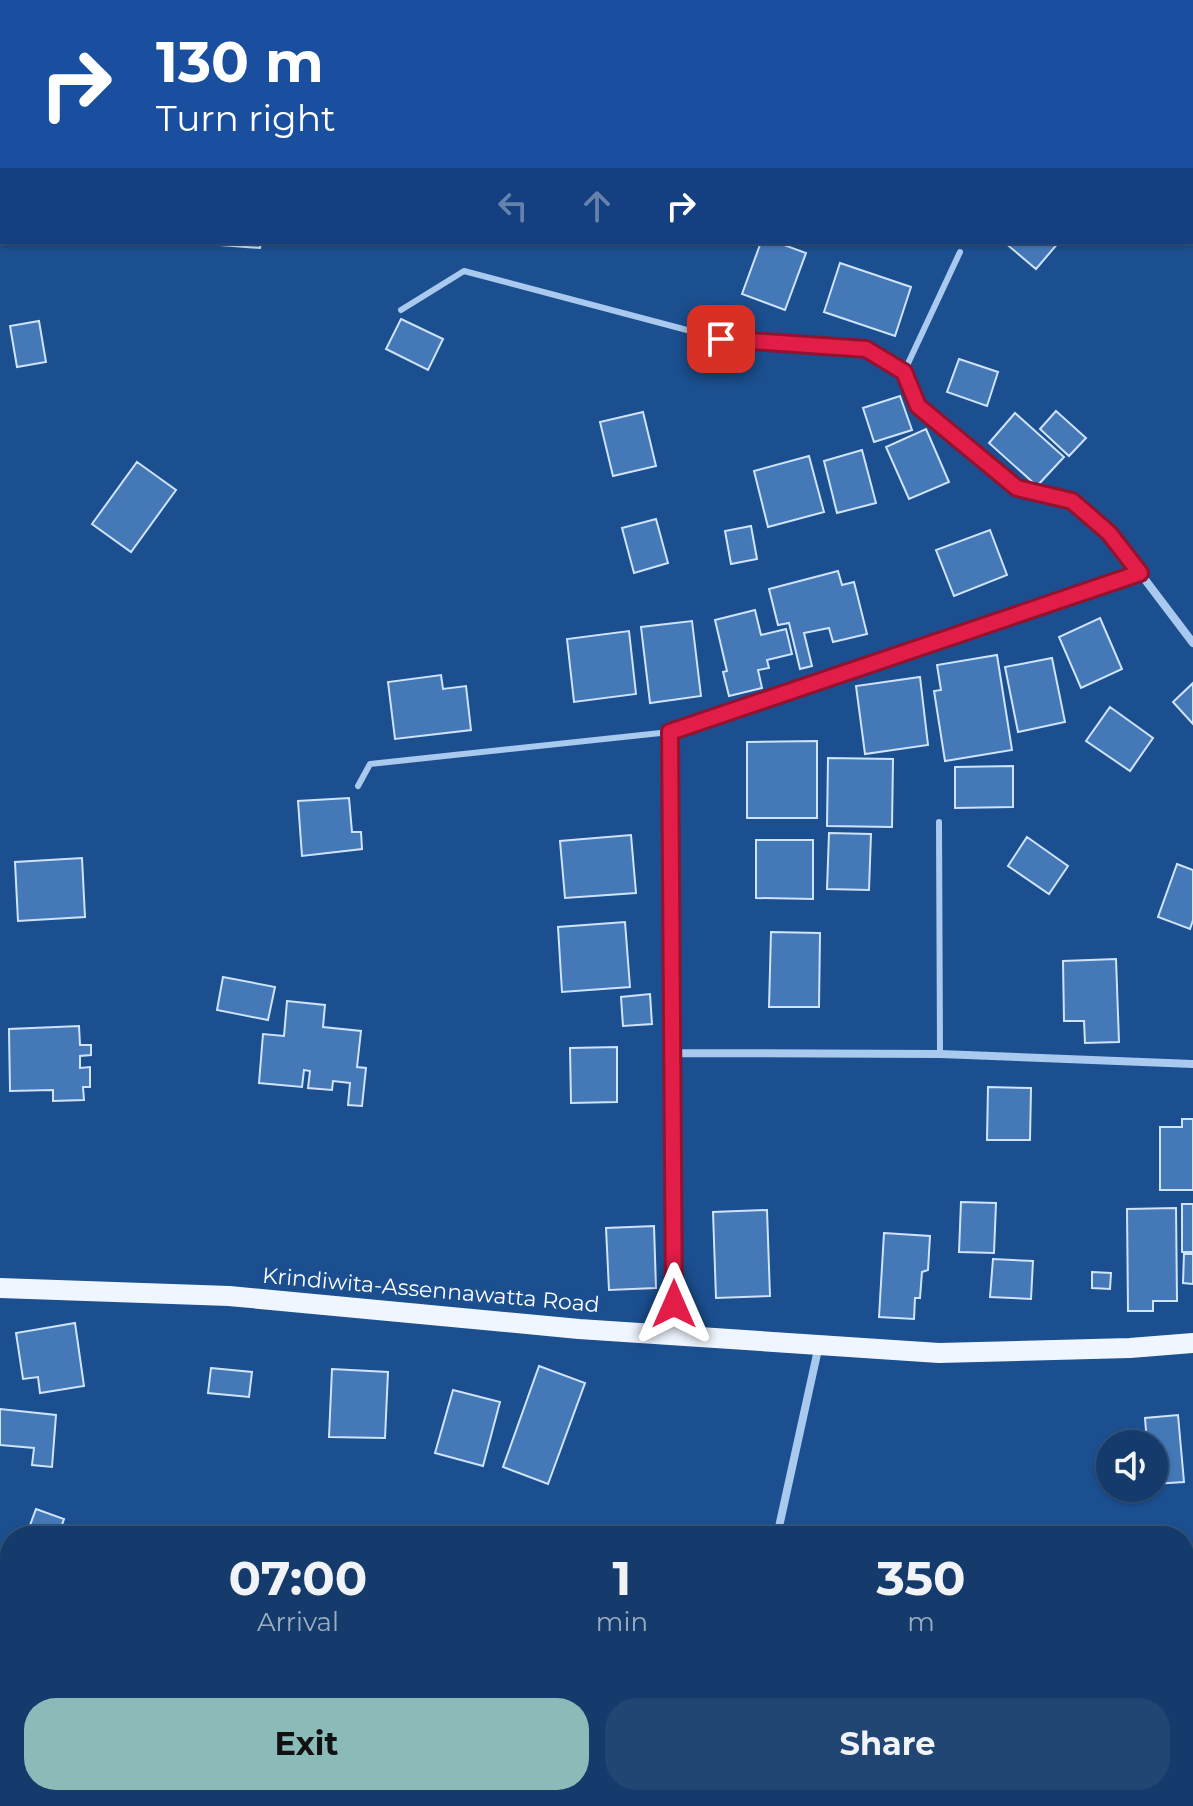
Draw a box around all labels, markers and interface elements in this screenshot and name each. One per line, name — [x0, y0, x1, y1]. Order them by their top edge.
text: 130 m — [156, 28, 324, 96]
icon: right — [24, 32, 128, 136]
text: Turn right — [156, 96, 336, 140]
icon: left — [491, 184, 535, 228]
icon: ahead — [575, 184, 619, 228]
icon: right — [659, 184, 703, 228]
pin — [687, 305, 755, 373]
icon: arrive — [699, 317, 743, 361]
street label: Krindiwita-Assennawatta Road — [261, 1262, 601, 1318]
position arrow — [632, 1262, 716, 1346]
map controls — [1096, 1430, 1168, 1502]
button: sound — [1096, 1430, 1168, 1502]
text: 07:00 — [228, 1549, 367, 1607]
text: 1 — [613, 1549, 631, 1607]
text: 350 — [876, 1549, 966, 1607]
text: Arrival — [257, 1606, 339, 1638]
text: min — [596, 1606, 648, 1638]
text: m — [907, 1606, 935, 1638]
button: Exit — [24, 1698, 589, 1790]
button: Share — [605, 1698, 1170, 1790]

